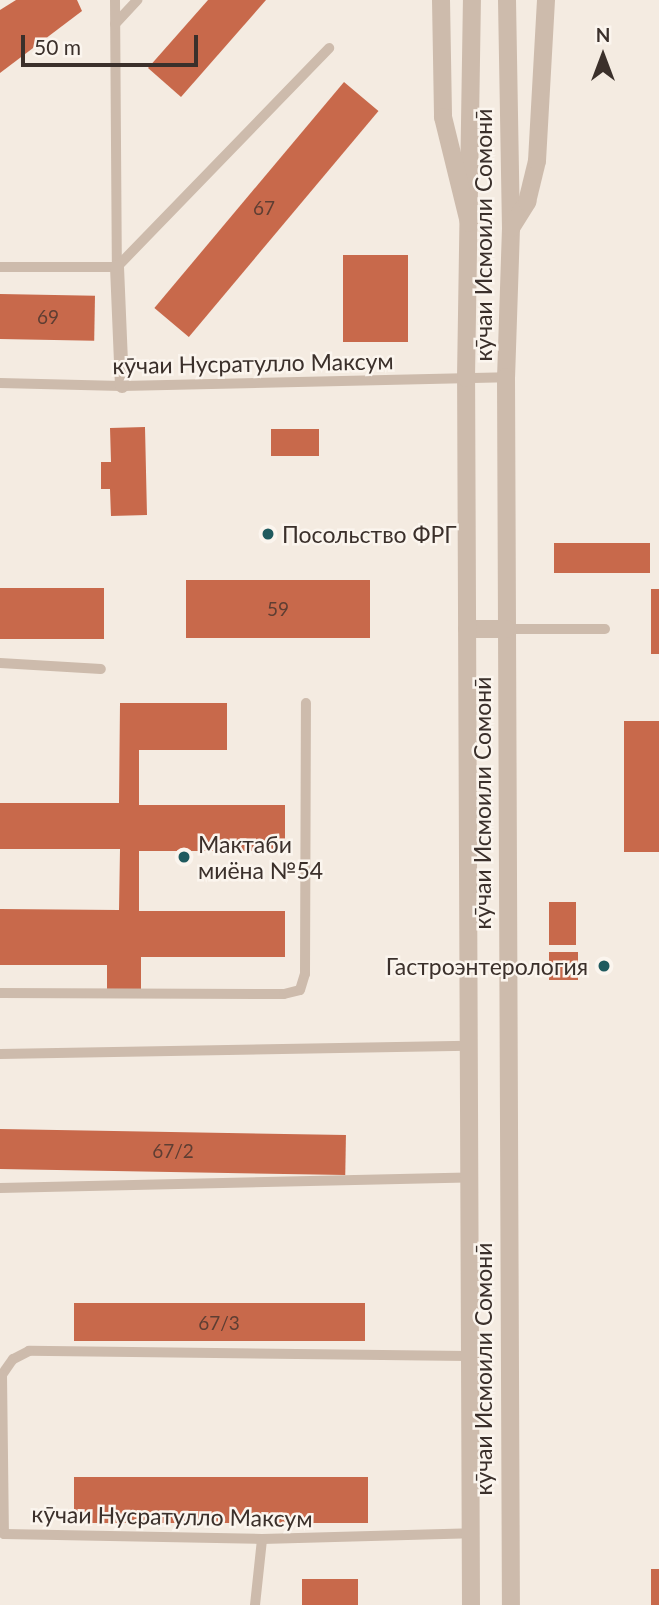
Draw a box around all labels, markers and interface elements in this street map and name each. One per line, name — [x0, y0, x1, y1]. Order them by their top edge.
scale bar — [24, 21, 201, 65]
north arrow — [568, 21, 638, 91]
text: N — [596, 23, 610, 46]
text: 50 m — [34, 34, 81, 59]
street label: кӯчаи Исмоили Сомонӣ — [469, 108, 497, 362]
house number: 67 — [253, 197, 275, 219]
house number: 69 — [37, 306, 59, 328]
street label: кӯчаи Нусратулло Максум — [112, 347, 394, 379]
place label: Посольство ФРГ — [282, 520, 457, 548]
marker: Посольство ФРГ — [260, 526, 276, 542]
house number: 59 — [267, 598, 289, 620]
street label: кӯчаи Исмоили Сомонӣ — [468, 676, 496, 930]
place label: Мактаби миёна №54 — [198, 830, 323, 884]
marker: Мактаби миёна №54 — [176, 849, 192, 865]
place label: Гастроэнтерология — [386, 952, 588, 980]
marker: Гастроэнтерология — [594, 956, 614, 976]
house number: 67/2 — [152, 1140, 194, 1162]
street label: кӯчаи Исмоили Сомонӣ — [469, 1242, 497, 1496]
house number: 67/3 — [198, 1312, 240, 1334]
street label: кӯчаи Нусратулло Максум — [31, 1500, 313, 1532]

